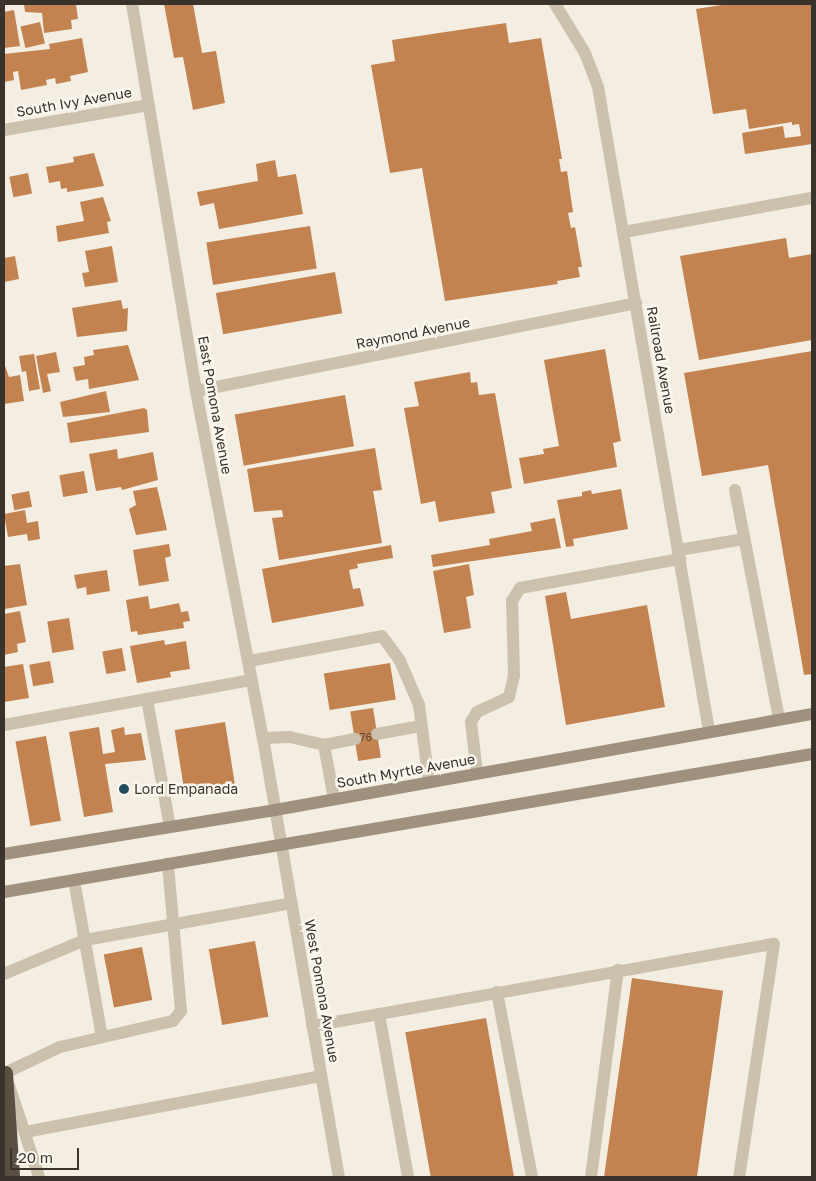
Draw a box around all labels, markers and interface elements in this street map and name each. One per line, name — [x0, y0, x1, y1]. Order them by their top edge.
street label: South Ivy Avenue — [15, 84, 133, 120]
street label: Railroad Avenue — [643, 305, 679, 415]
street label: Raymond Avenue — [355, 314, 471, 352]
street label: East Pomona Avenue — [195, 334, 235, 476]
house number: 76 — [360, 730, 372, 744]
street label: South Myrtle Avenue — [336, 751, 476, 791]
place label: Lord Empanada — [134, 781, 238, 797]
marker: Lord Empanada — [118, 783, 130, 795]
street label: West Pomona Avenue — [301, 918, 343, 1064]
scale bar — [12, 1138, 81, 1170]
text: 20 m — [18, 1148, 53, 1166]

